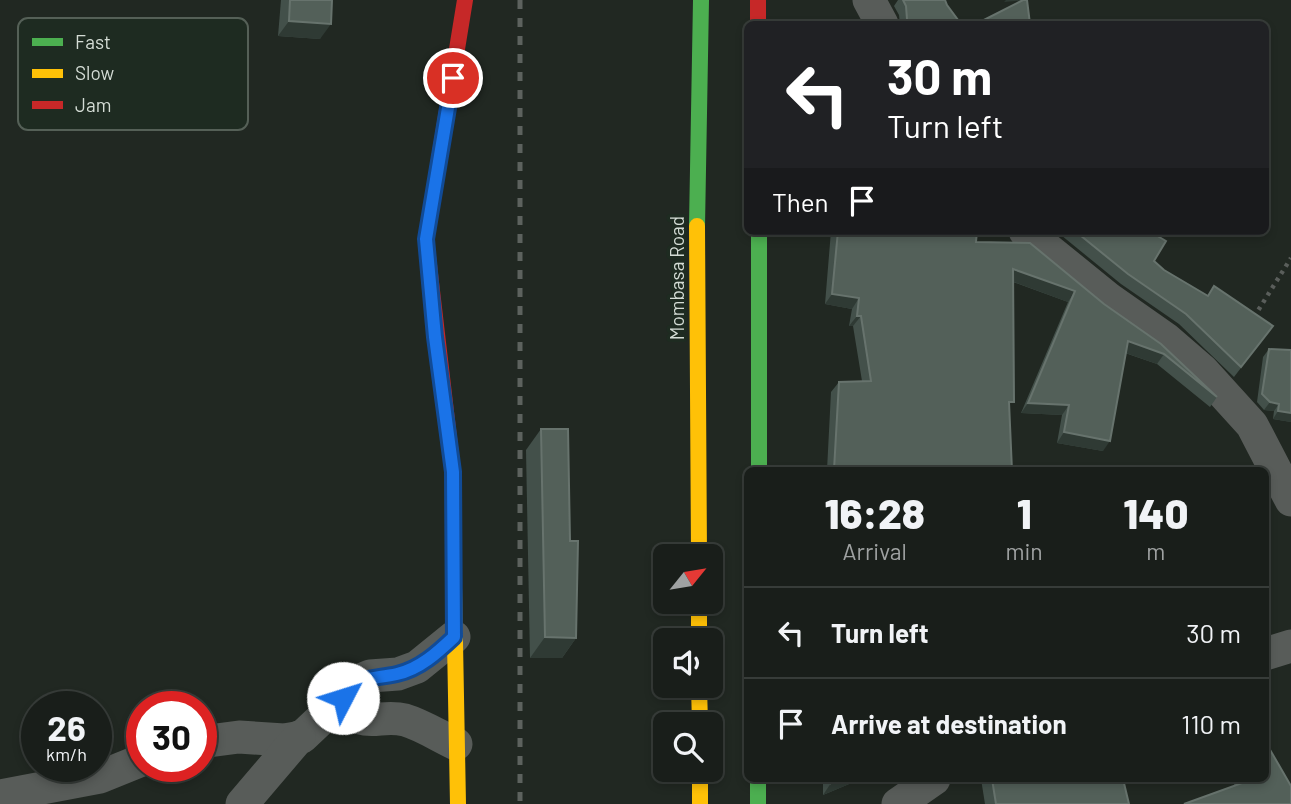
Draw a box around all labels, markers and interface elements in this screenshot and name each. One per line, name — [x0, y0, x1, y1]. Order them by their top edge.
legend — [18, 18, 248, 130]
text: Fast — [75, 30, 111, 53]
text: 30 m — [887, 46, 992, 105]
pin — [423, 48, 483, 108]
icon: left — [772, 49, 863, 140]
icon: arrive — [434, 59, 472, 97]
text: Slow — [75, 61, 114, 84]
text: Jam — [75, 93, 111, 116]
text: Turn left — [887, 106, 1004, 144]
icon: arrive — [843, 182, 881, 220]
text: Then — [772, 186, 829, 217]
street label: Mombasa Road — [665, 216, 688, 340]
text: 16:28 — [825, 487, 925, 537]
text: 1 — [1017, 487, 1032, 537]
text: 140 — [1123, 487, 1188, 537]
text: Arrival — [843, 537, 907, 565]
text: min — [1005, 537, 1043, 565]
text: m — [1146, 537, 1165, 565]
north arrow — [653, 544, 723, 614]
map controls — [653, 544, 723, 782]
icon: left — [772, 614, 810, 652]
text: Turn left — [831, 617, 929, 648]
text: 30 m — [1186, 617, 1241, 648]
button: sound — [653, 628, 723, 698]
position arrow — [306, 661, 380, 735]
speed limit sign: 30 — [126, 691, 217, 782]
icon: arrive — [772, 705, 810, 743]
text: 26 — [47, 706, 86, 748]
text: Arrive at destination — [831, 708, 1067, 739]
text: 110 m — [1181, 708, 1241, 739]
button: search — [653, 712, 723, 782]
text: km/h — [46, 743, 87, 765]

